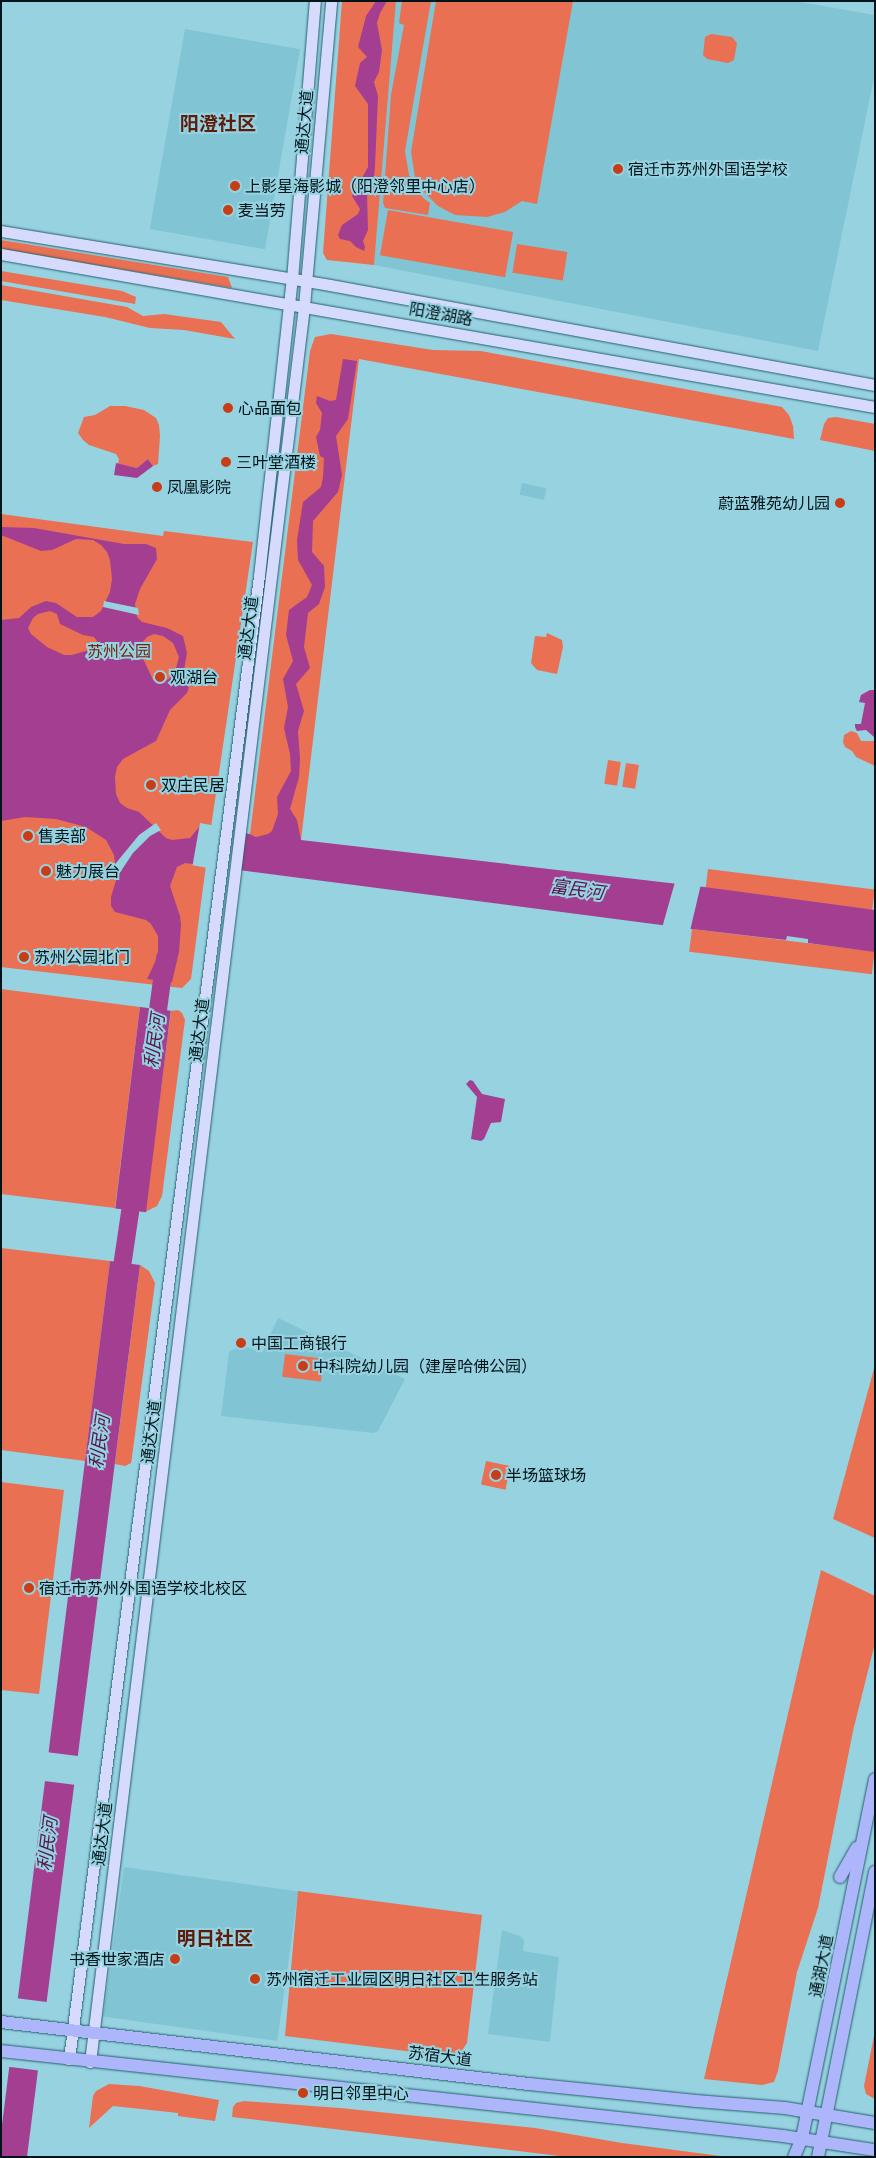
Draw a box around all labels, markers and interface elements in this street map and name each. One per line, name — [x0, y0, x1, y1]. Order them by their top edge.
street label: 通达大道 — [292, 89, 316, 155]
district label: 阳澄社区 — [180, 113, 256, 135]
place label: 宿迁市苏州外国语学校 — [628, 159, 788, 179]
marker: 宿迁市苏州外国语学校 — [612, 163, 624, 175]
place label: 上影星海影城（阳澄邻里中心店） — [245, 176, 485, 196]
marker: 上影星海影城（阳澄邻里中心店） — [229, 180, 241, 192]
place label: 麦当劳 — [238, 200, 286, 220]
marker: 麦当劳 — [222, 204, 234, 216]
street label: 阳澄湖路 — [408, 299, 474, 329]
place label: 心品面包 — [238, 398, 302, 418]
marker: 心品面包 — [222, 402, 234, 414]
place label: 三叶堂酒楼 — [236, 452, 316, 472]
marker: 三叶堂酒楼 — [220, 456, 232, 468]
place label: 凤凰影院 — [167, 477, 231, 497]
marker: 凤凰影院 — [151, 481, 163, 493]
place label: 蔚蓝雅苑幼儿园 — [718, 493, 830, 513]
marker: 蔚蓝雅苑幼儿园 — [834, 497, 846, 509]
street label: 通达大道 — [235, 595, 261, 661]
park label: 苏州公园 — [87, 641, 151, 661]
place label: 观湖台 — [170, 667, 218, 687]
marker: 观湖台 — [154, 671, 166, 683]
place label: 双庄民居 — [161, 775, 225, 795]
marker: 双庄民居 — [145, 779, 157, 791]
place label: 售卖部 — [38, 826, 86, 846]
marker: 售卖部 — [22, 830, 34, 842]
place label: 魅力展台 — [56, 861, 120, 881]
marker: 魅力展台 — [40, 865, 52, 877]
water label: 富民河 — [549, 876, 605, 904]
place label: 苏州公园北门 — [34, 947, 130, 967]
marker: 苏州公园北门 — [18, 951, 30, 963]
street label: 通达大道 — [186, 997, 212, 1063]
water label: 利民河 — [141, 1013, 169, 1069]
place label: 中国工商银行 — [251, 1333, 347, 1353]
marker: 中国工商银行 — [235, 1337, 247, 1349]
place label: 中科院幼儿园（建屋哈佛公园） — [313, 1356, 537, 1376]
marker: 中科院幼儿园（建屋哈佛公园） — [297, 1360, 309, 1372]
street label: 通达大道 — [138, 1399, 164, 1465]
water label: 利民河 — [86, 1414, 114, 1470]
place label: 半场篮球场 — [506, 1465, 586, 1485]
marker: 半场篮球场 — [490, 1469, 502, 1481]
place label: 宿迁市苏州外国语学校北校区 — [39, 1578, 247, 1598]
marker: 宿迁市苏州外国语学校北校区 — [23, 1582, 35, 1594]
street label: 通达大道 — [89, 1801, 115, 1867]
water label: 利民河 — [34, 1816, 62, 1872]
district label: 明日社区 — [177, 1928, 253, 1950]
street label: 通湖大道 — [805, 1933, 837, 1999]
place label: 书香世家酒店 — [69, 1949, 165, 1969]
marker: 书香世家酒店 — [169, 1953, 181, 1965]
place label: 苏州宿迁工业园区明日社区卫生服务站 — [266, 1969, 538, 1989]
marker: 苏州宿迁工业园区明日社区卫生服务站 — [248, 1972, 262, 1986]
street label: 苏宿大道 — [407, 2043, 473, 2069]
place label: 明日邻里中心 — [313, 2083, 409, 2103]
marker: 明日邻里中心 — [297, 2087, 309, 2099]

